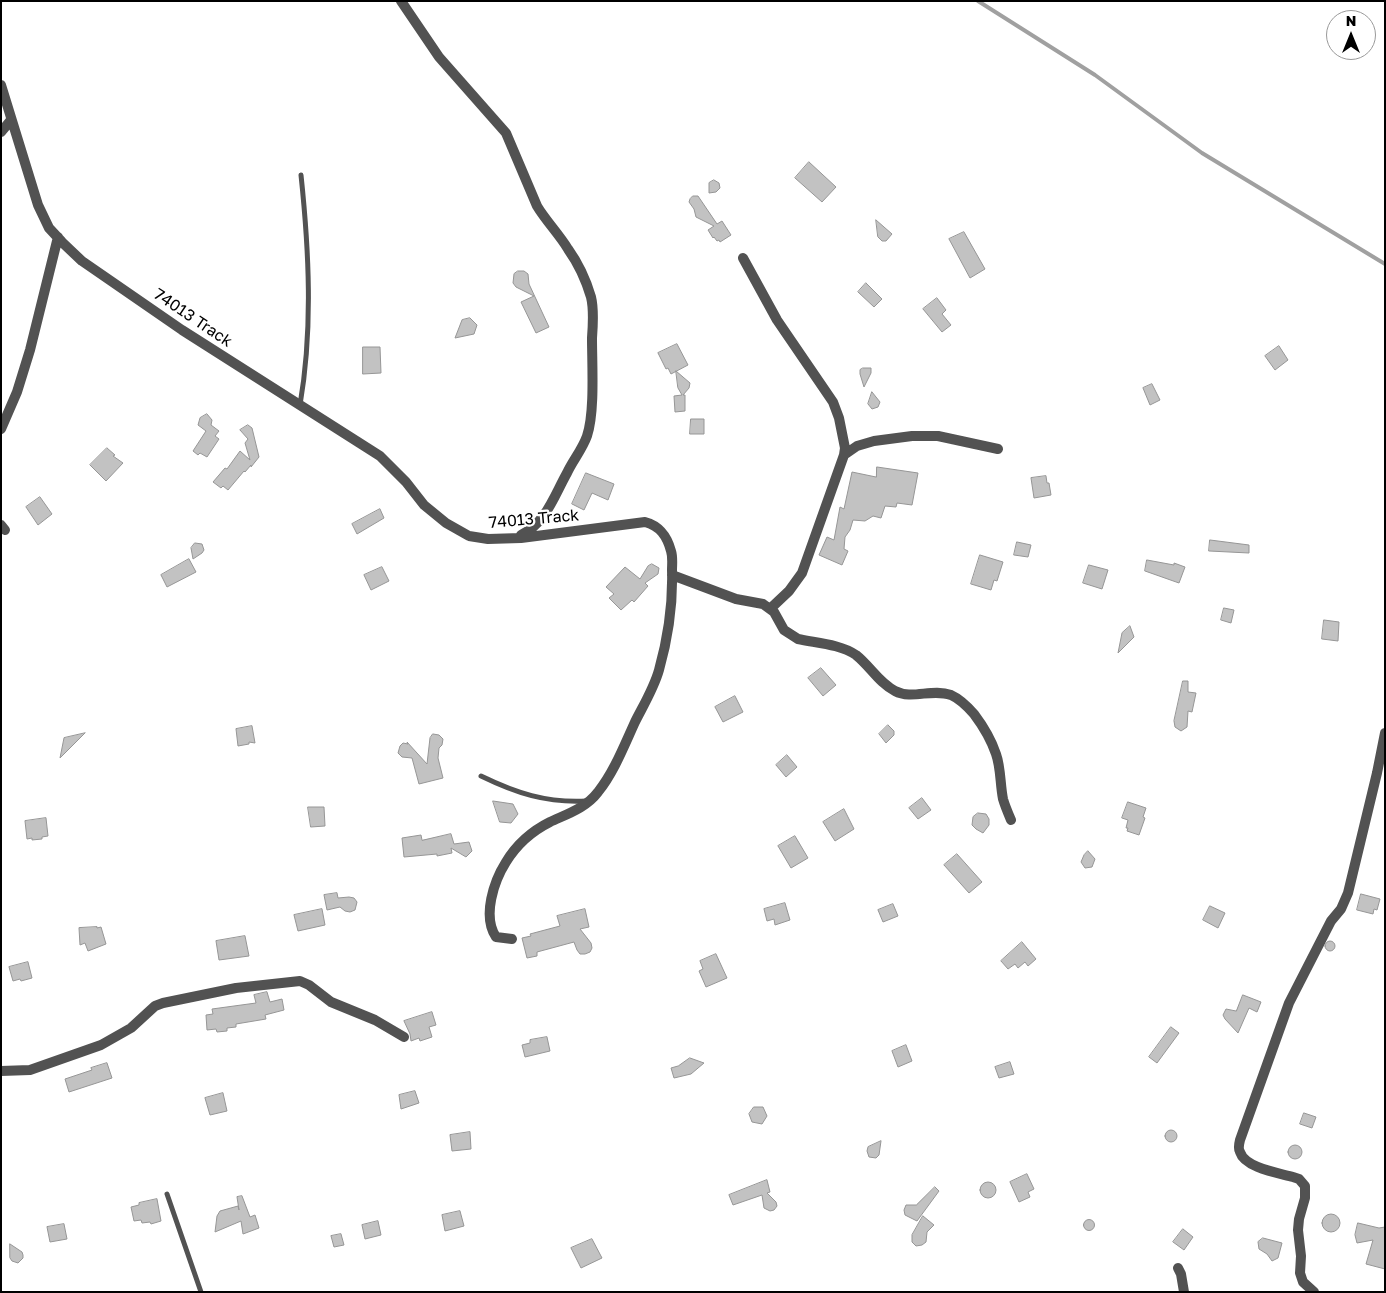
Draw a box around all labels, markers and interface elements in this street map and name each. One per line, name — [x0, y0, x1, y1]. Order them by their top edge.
north arrow — [1326, 10, 1376, 60]
text: N — [1346, 12, 1356, 29]
street label: 74013 Track — [150, 285, 236, 351]
street label: 74013 Track — [488, 505, 580, 533]

